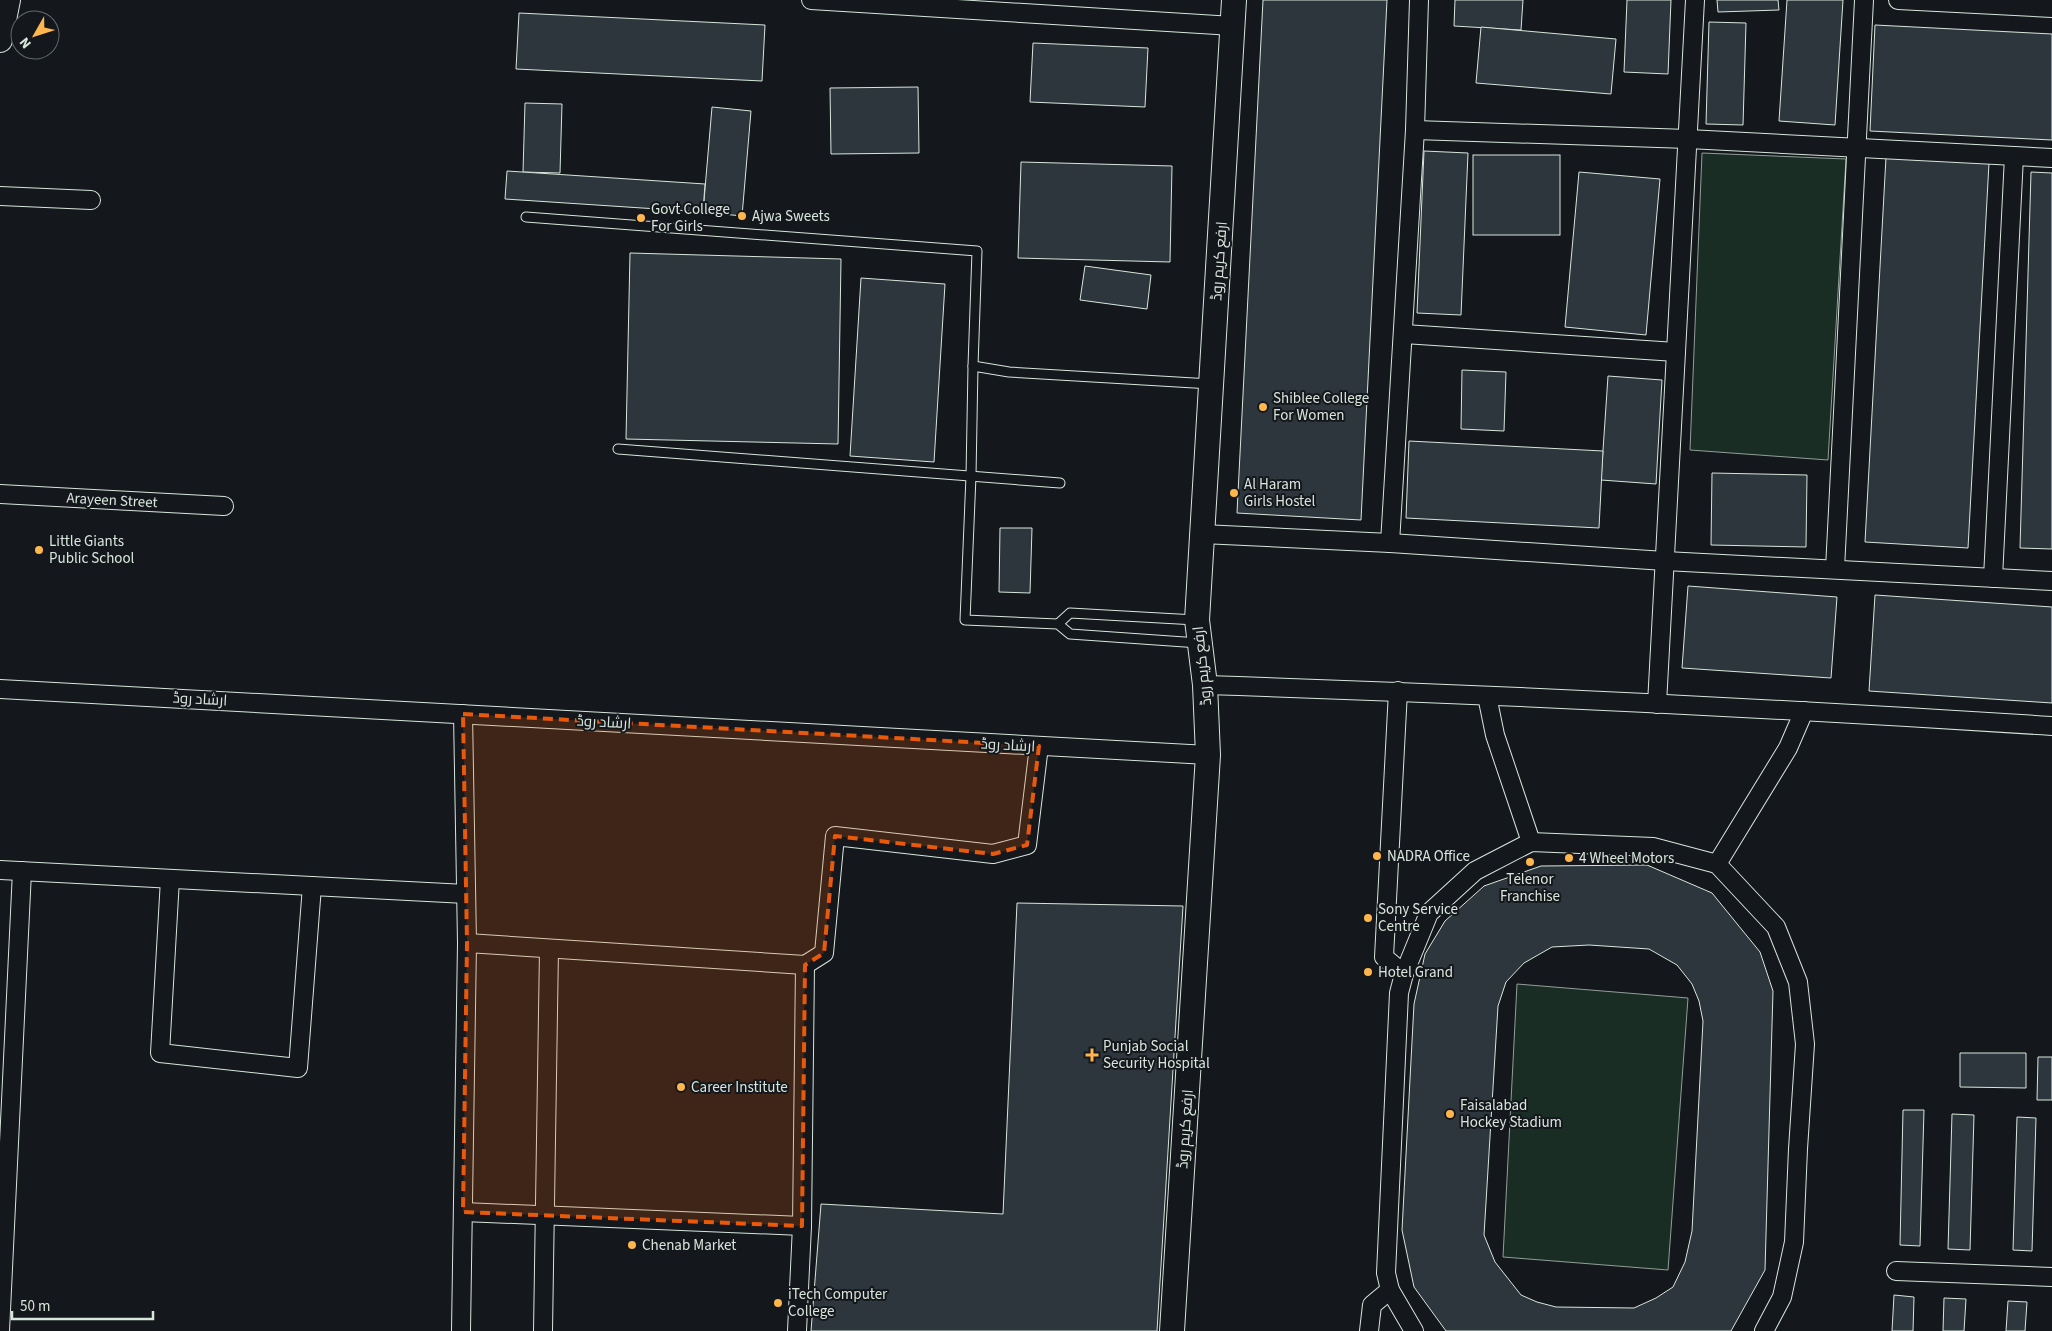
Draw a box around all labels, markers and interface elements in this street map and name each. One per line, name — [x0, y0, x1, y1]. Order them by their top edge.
north arrow — [10, 10, 60, 60]
text: N — [15, 33, 36, 52]
place label: Govt College For Girls — [651, 199, 730, 237]
place label: Ajwa Sweets — [752, 206, 830, 227]
marker: Ajwa Sweets — [736, 210, 748, 222]
marker: Govt College For Girls — [635, 212, 647, 224]
street label: ارفع کریم روڈ — [1206, 221, 1233, 302]
place label: Shiblee College For Women — [1273, 388, 1369, 426]
marker: Shiblee College For Women — [1257, 401, 1269, 413]
place label: Al Haram Girls Hostel — [1244, 474, 1315, 512]
marker: Al Haram Girls Hostel — [1228, 487, 1240, 499]
street label: Arayeen Street — [66, 488, 158, 513]
place label: Little Giants Public School — [49, 531, 135, 569]
marker: Little Giants Public School — [33, 544, 45, 556]
street label: ارفع کریم روڈ — [1188, 625, 1217, 707]
street label: ارشاد روڈ — [172, 688, 228, 711]
street label: ارشاد روڈ — [576, 711, 632, 734]
street label: ارشاد روڈ — [980, 734, 1036, 757]
place label: NADRA Office — [1387, 846, 1470, 867]
place label: 4 Wheel Motors — [1579, 848, 1674, 869]
marker: NADRA Office — [1371, 850, 1383, 862]
marker: 4 Wheel Motors — [1563, 852, 1575, 864]
marker: Telenor Franchise — [1524, 856, 1536, 868]
place label: Telenor Franchise — [1500, 869, 1560, 907]
place label: Sony Service Centre — [1378, 899, 1458, 937]
marker: Sony Service Centre — [1362, 912, 1374, 924]
place label: Hotel Grand — [1378, 962, 1453, 983]
marker: Hotel Grand — [1362, 966, 1374, 978]
place label: Punjab Social Security Hospital — [1103, 1036, 1210, 1074]
marker: Punjab Social Security Hospital — [1085, 1048, 1099, 1062]
place label: Career Institute — [691, 1077, 788, 1098]
marker: Career Institute — [675, 1081, 687, 1093]
street label: ارفع کریم روڈ — [1172, 1089, 1199, 1170]
place label: Faisalabad Hockey Stadium — [1460, 1095, 1562, 1133]
marker: Faisalabad Hockey Stadium — [1444, 1108, 1456, 1120]
place label: Chenab Market — [642, 1235, 736, 1256]
marker: Chenab Market — [626, 1239, 638, 1251]
place label: iTech Computer College — [788, 1284, 888, 1322]
scale bar — [12, 1288, 154, 1320]
text: 50 m — [20, 1296, 50, 1317]
marker: iTech Computer College — [772, 1297, 784, 1309]

